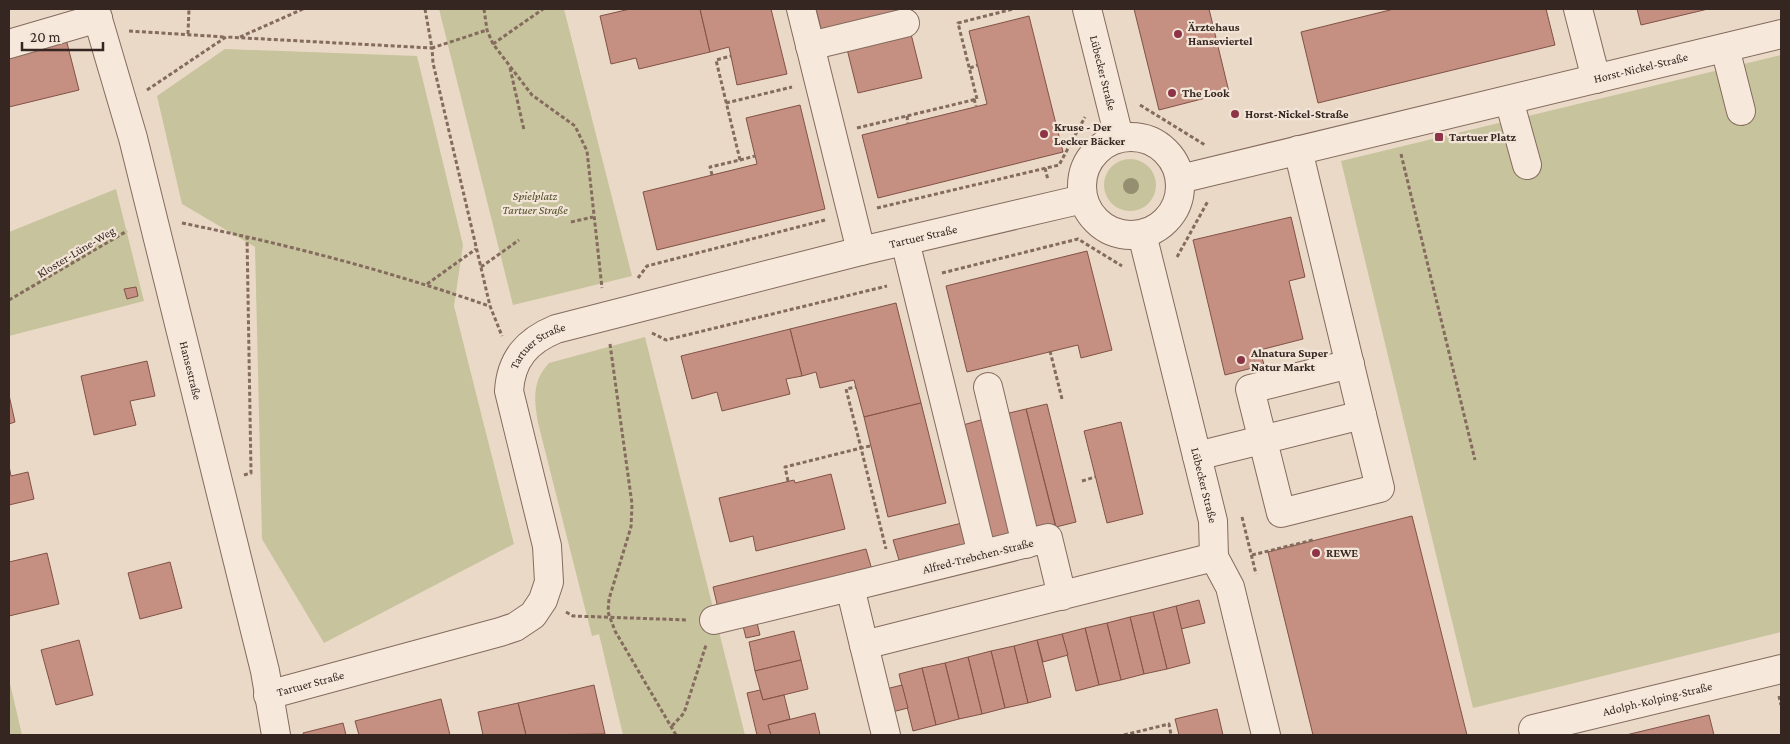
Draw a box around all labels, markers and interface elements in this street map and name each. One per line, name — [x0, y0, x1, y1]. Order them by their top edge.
scale bar — [22, 20, 104, 52]
place label: Ärztehaus Hanseviertel — [1187, 20, 1253, 48]
marker: Ärztehaus Hanseviertel — [1172, 28, 1184, 40]
text: 20 m — [30, 29, 61, 45]
street label: Lübecker Straße — [1087, 34, 1119, 112]
street label: Horst-Nickel-Straße — [1592, 50, 1689, 86]
place label: The Look — [1182, 86, 1230, 100]
marker: The Look — [1166, 87, 1178, 99]
place label: Horst-Nickel-Straße — [1245, 107, 1349, 121]
marker: Horst-Nickel-Straße — [1229, 108, 1241, 120]
place label: Kruse - Der Lecker Bäcker — [1054, 120, 1126, 148]
marker: Kruse - Der Lecker Bäcker — [1038, 128, 1050, 140]
place label: Tartuer Platz — [1449, 130, 1517, 144]
marker: Tartuer Platz — [1433, 131, 1445, 143]
park label: Spielplatz Tartuer Straße — [502, 189, 568, 217]
street label: Tartuer Straße — [888, 222, 959, 251]
street label: Kloster-Lüne-Weg — [35, 223, 118, 281]
street label: Tartuer Straße — [507, 320, 567, 371]
street label: Hansestraße — [177, 340, 205, 401]
place label: Alnatura Super Natur Markt — [1250, 346, 1328, 374]
marker: Alnatura Super Natur Markt — [1235, 354, 1247, 366]
street label: Lübecker Straße — [1188, 446, 1220, 525]
street label: Alfred-Trebchen-Straße — [921, 535, 1035, 577]
place label: REWE — [1326, 546, 1358, 560]
marker: REWE — [1310, 547, 1322, 559]
street label: Tartuer Straße — [275, 668, 346, 699]
street label: Adolph-Kolping-Straße — [1601, 679, 1714, 719]

